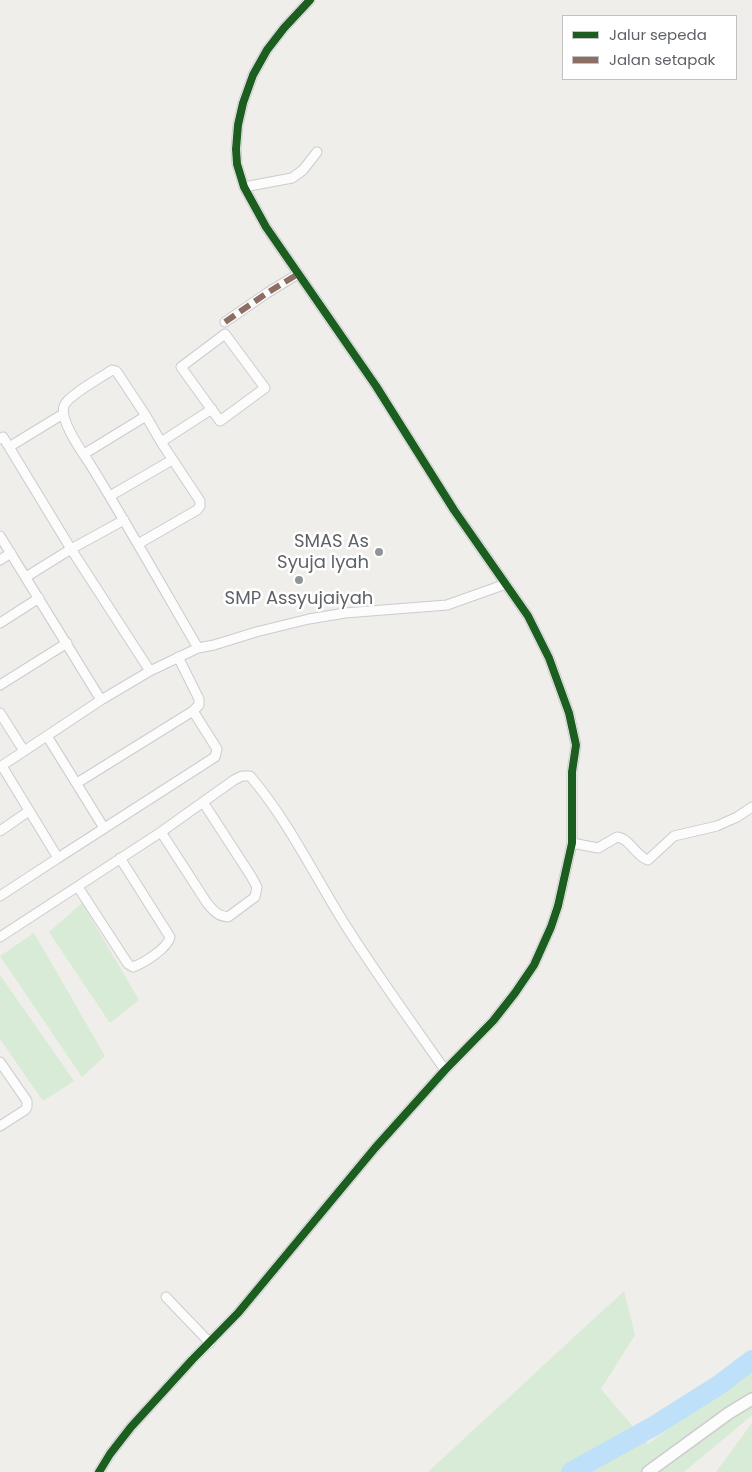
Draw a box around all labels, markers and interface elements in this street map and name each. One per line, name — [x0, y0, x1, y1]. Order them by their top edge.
legend — [562, 15, 737, 80]
text: Jalur sepeda — [609, 24, 707, 45]
text: Jalan setapak — [609, 49, 715, 70]
place label: SMAS As Syuja Iyah — [277, 531, 369, 574]
marker: SMAS As Syuja Iyah — [373, 546, 385, 558]
marker: SMP Assyujaiyah — [293, 574, 305, 586]
place label: SMP Assyujaiyah — [225, 588, 373, 610]

